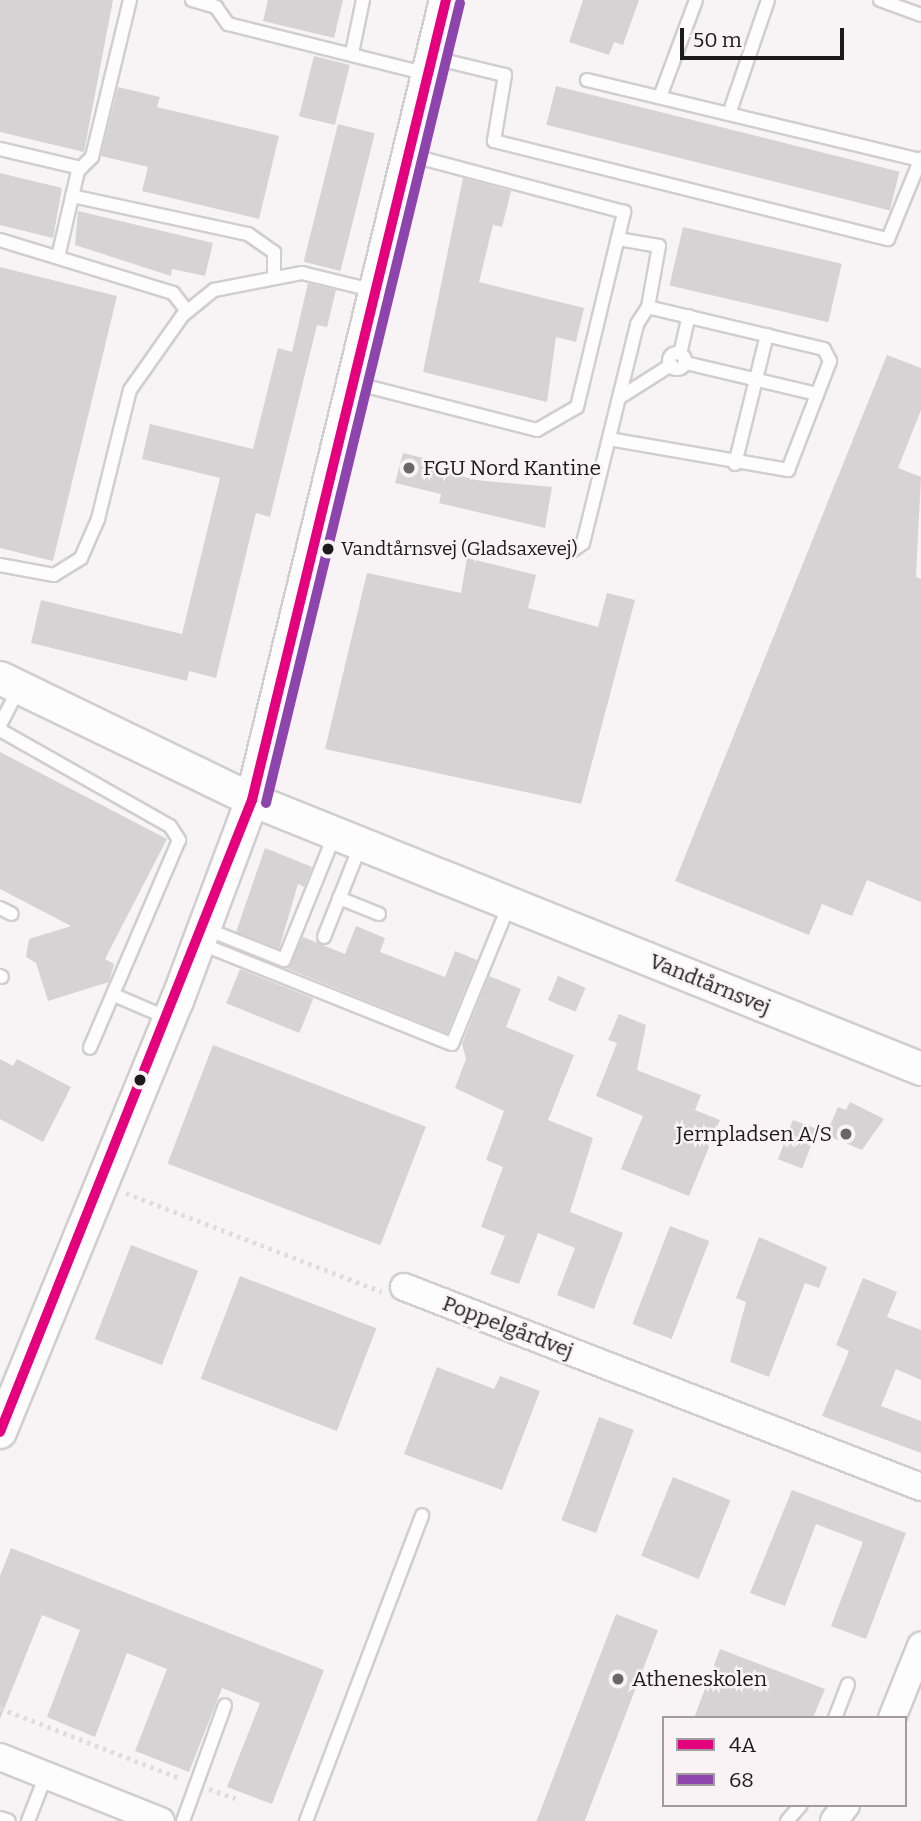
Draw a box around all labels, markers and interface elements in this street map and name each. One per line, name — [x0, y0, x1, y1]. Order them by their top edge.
scale bar — [683, 14, 848, 58]
text: 50 m — [693, 27, 742, 53]
place label: FGU Nord Kantine — [423, 455, 601, 481]
marker: FGU Nord Kantine — [401, 460, 417, 476]
place label: Vandtårnsvej (Gladsaxevej) — [341, 538, 578, 560]
marker: Vandtårnsvej (Gladsaxevej) — [321, 542, 335, 556]
street label: Vandtårnsvej — [646, 948, 774, 1020]
unlabelled marker — [133, 1073, 147, 1087]
place label: Jernpladsen A/S — [676, 1121, 832, 1147]
marker: Jernpladsen A/S — [838, 1126, 854, 1142]
street label: Poppelgårdvej — [439, 1290, 577, 1364]
place label: Atheneskolen — [632, 1666, 767, 1692]
marker: Atheneskolen — [610, 1671, 626, 1687]
legend — [662, 1716, 907, 1807]
text: 4A — [729, 1732, 756, 1758]
text: 68 — [729, 1767, 754, 1793]

